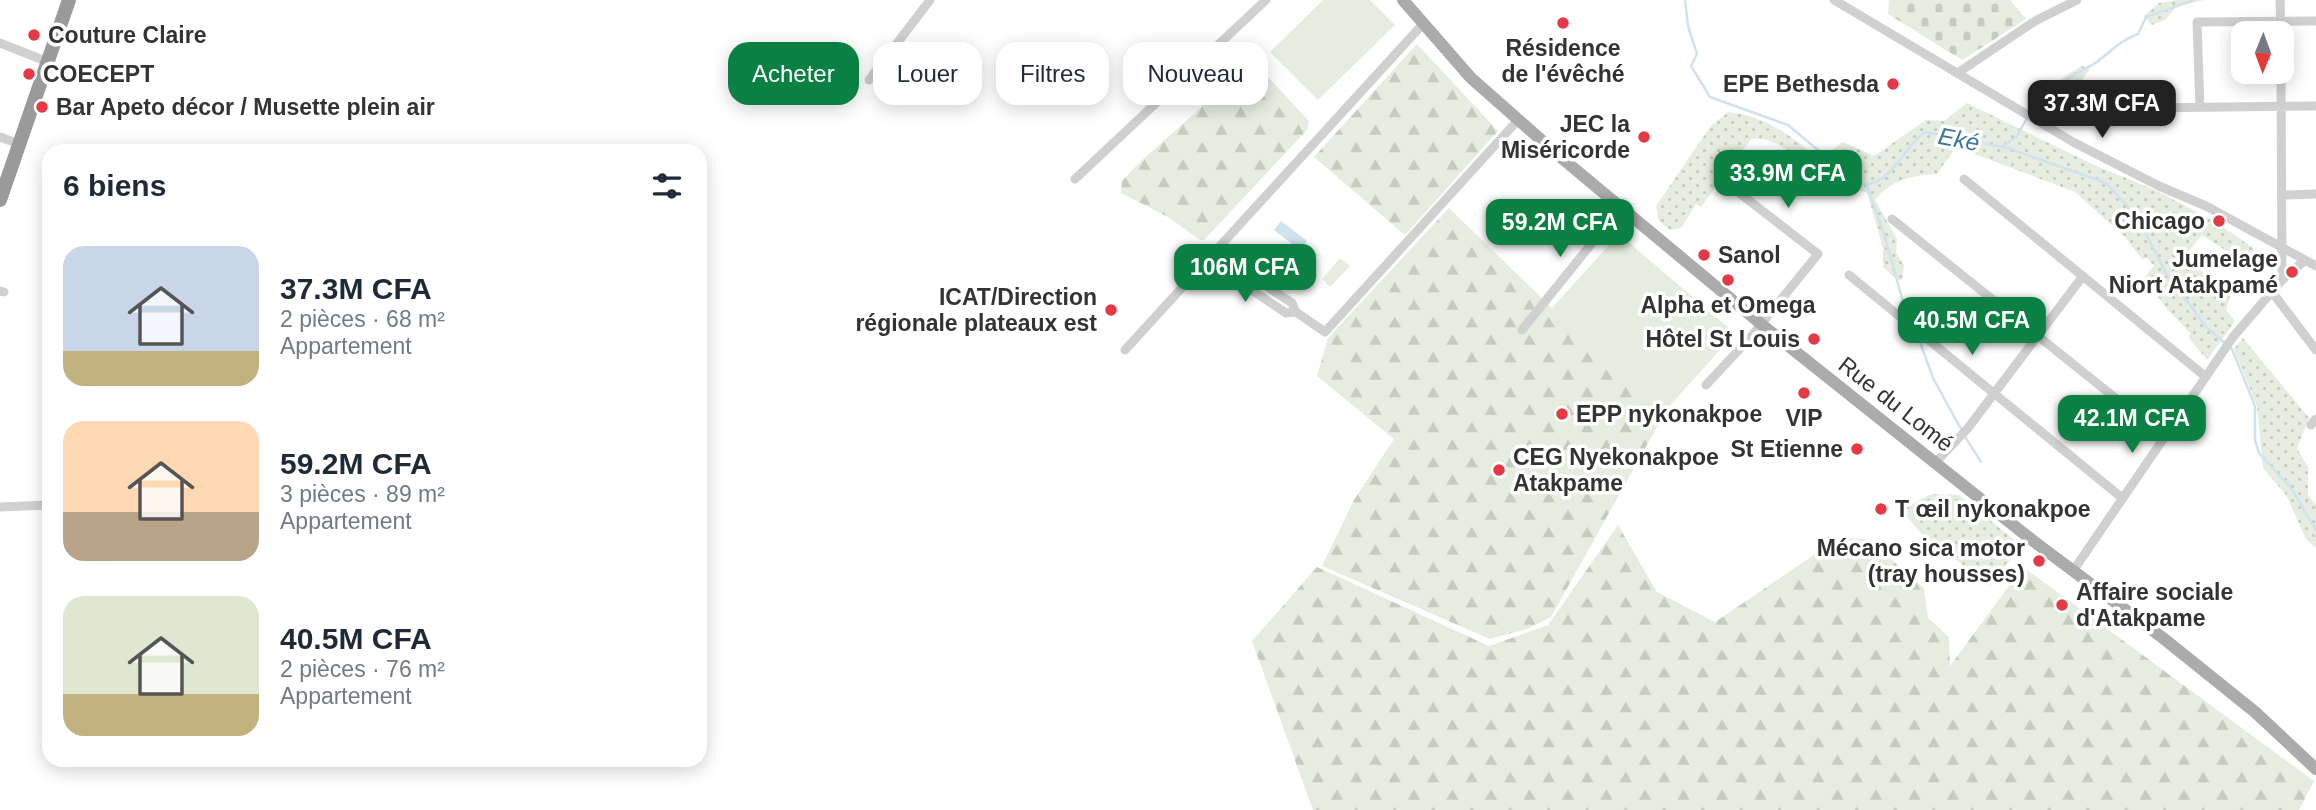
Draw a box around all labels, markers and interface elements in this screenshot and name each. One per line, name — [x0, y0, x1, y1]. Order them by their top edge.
marker: Résidence de l'évêché — [1555, 15, 1571, 31]
north arrow — [2231, 21, 2294, 84]
map controls — [2231, 21, 2294, 84]
place label: Couture Claire — [48, 22, 206, 48]
marker: Couture Claire — [26, 27, 42, 43]
place label: Résidence de l'évêché — [1501, 35, 1625, 87]
chip: Acheter — [728, 42, 859, 105]
chip: Louer — [873, 42, 982, 105]
chip: Filtres — [996, 42, 1109, 105]
chip: Nouveau — [1123, 42, 1268, 105]
place label: COECEPT — [43, 61, 154, 87]
marker: COECEPT — [21, 66, 37, 82]
place label: EPE Bethesda — [1723, 71, 1879, 97]
marker: EPE Bethesda — [1885, 76, 1901, 92]
pin: 37.3M CFA — [2022, 80, 2182, 140]
text: 37.3M CFA — [2044, 90, 2160, 116]
place label: Bar Apeto décor / Musette plein air — [56, 94, 435, 120]
marker: Bar Apeto décor / Musette plein air — [34, 99, 50, 115]
place label: JEC la Miséricorde — [1501, 111, 1630, 163]
water label: Eké — [1936, 122, 1982, 156]
marker: JEC la Miséricorde — [1636, 129, 1652, 145]
pin: 33.9M CFA — [1708, 150, 1868, 210]
text: 33.9M CFA — [1730, 160, 1846, 186]
icon: filters — [648, 167, 686, 205]
text: 6 biens — [63, 169, 166, 202]
pin: 59.2M CFA — [1480, 200, 1640, 259]
place label: Chicago — [2114, 208, 2205, 234]
text: 59.2M CFA — [1502, 209, 1618, 235]
marker: Chicago — [2211, 213, 2227, 229]
place label: Sanol — [1718, 242, 1781, 268]
pin: 106M CFA — [1173, 244, 1317, 304]
place label: Jumelage Niort Atakpamé — [2109, 246, 2278, 298]
marker: Sanol — [1696, 247, 1712, 263]
text: 106M CFA — [1190, 254, 1300, 280]
marker: Jumelage Niort Atakpamé — [2284, 264, 2300, 280]
text: 37.3M CFA — [280, 272, 432, 305]
marker: Alpha et Omega — [1720, 272, 1736, 288]
icon: home — [119, 274, 203, 358]
place label: ICAT/Direction régionale plateaux est — [855, 284, 1097, 336]
place label: Alpha et Omega — [1640, 292, 1816, 318]
pin: 40.5M CFA — [1892, 298, 2052, 357]
marker: ICAT/Direction régionale plateaux est — [1103, 302, 1119, 318]
text: 2 pièces · 68 m² — [280, 306, 445, 332]
text: 40.5M CFA — [1914, 307, 2030, 333]
place label: Hôtel St Louis — [1645, 326, 1800, 352]
marker: Hôtel St Louis — [1806, 331, 1822, 347]
text: Appartement — [280, 333, 412, 359]
street label: Rue du Lomé — [1834, 351, 1958, 457]
marker: VIP — [1796, 385, 1812, 401]
pin: 42.1M CFA — [2052, 396, 2212, 455]
place label: EPP nykonakpoe — [1576, 401, 1762, 427]
place label: VIP — [1785, 405, 1823, 431]
text: 42.1M CFA — [2074, 405, 2190, 431]
marker: EPP nykonakpoe — [1554, 406, 1570, 422]
place label: St Etienne — [1731, 436, 1843, 462]
marker: St Etienne — [1849, 441, 1865, 457]
place label: CEG Nyekonakpoe Atakpame — [1513, 444, 1719, 496]
text: 59.2M CFA — [280, 447, 432, 480]
icon: home — [119, 449, 203, 533]
marker: CEG Nyekonakpoe Atakpame — [1491, 462, 1507, 478]
text: 3 pièces · 89 m² — [280, 481, 445, 507]
place label: T œil nykonakpoe — [1895, 496, 2091, 522]
marker: T œil nykonakpoe — [1873, 501, 1889, 517]
text: Appartement — [280, 508, 412, 534]
place label: Mécano sica motor (tray housses) — [1817, 535, 2025, 587]
marker: Mécano sica motor (tray housses) — [2031, 553, 2047, 569]
place label: Affaire sociale d'Atakpame — [2076, 579, 2233, 631]
marker: Affaire sociale d'Atakpame — [2054, 597, 2070, 613]
text: 40.5M CFA — [280, 622, 432, 655]
icon: home — [119, 624, 203, 708]
text: 2 pièces · 76 m² — [280, 656, 445, 682]
text: Appartement — [280, 683, 412, 709]

